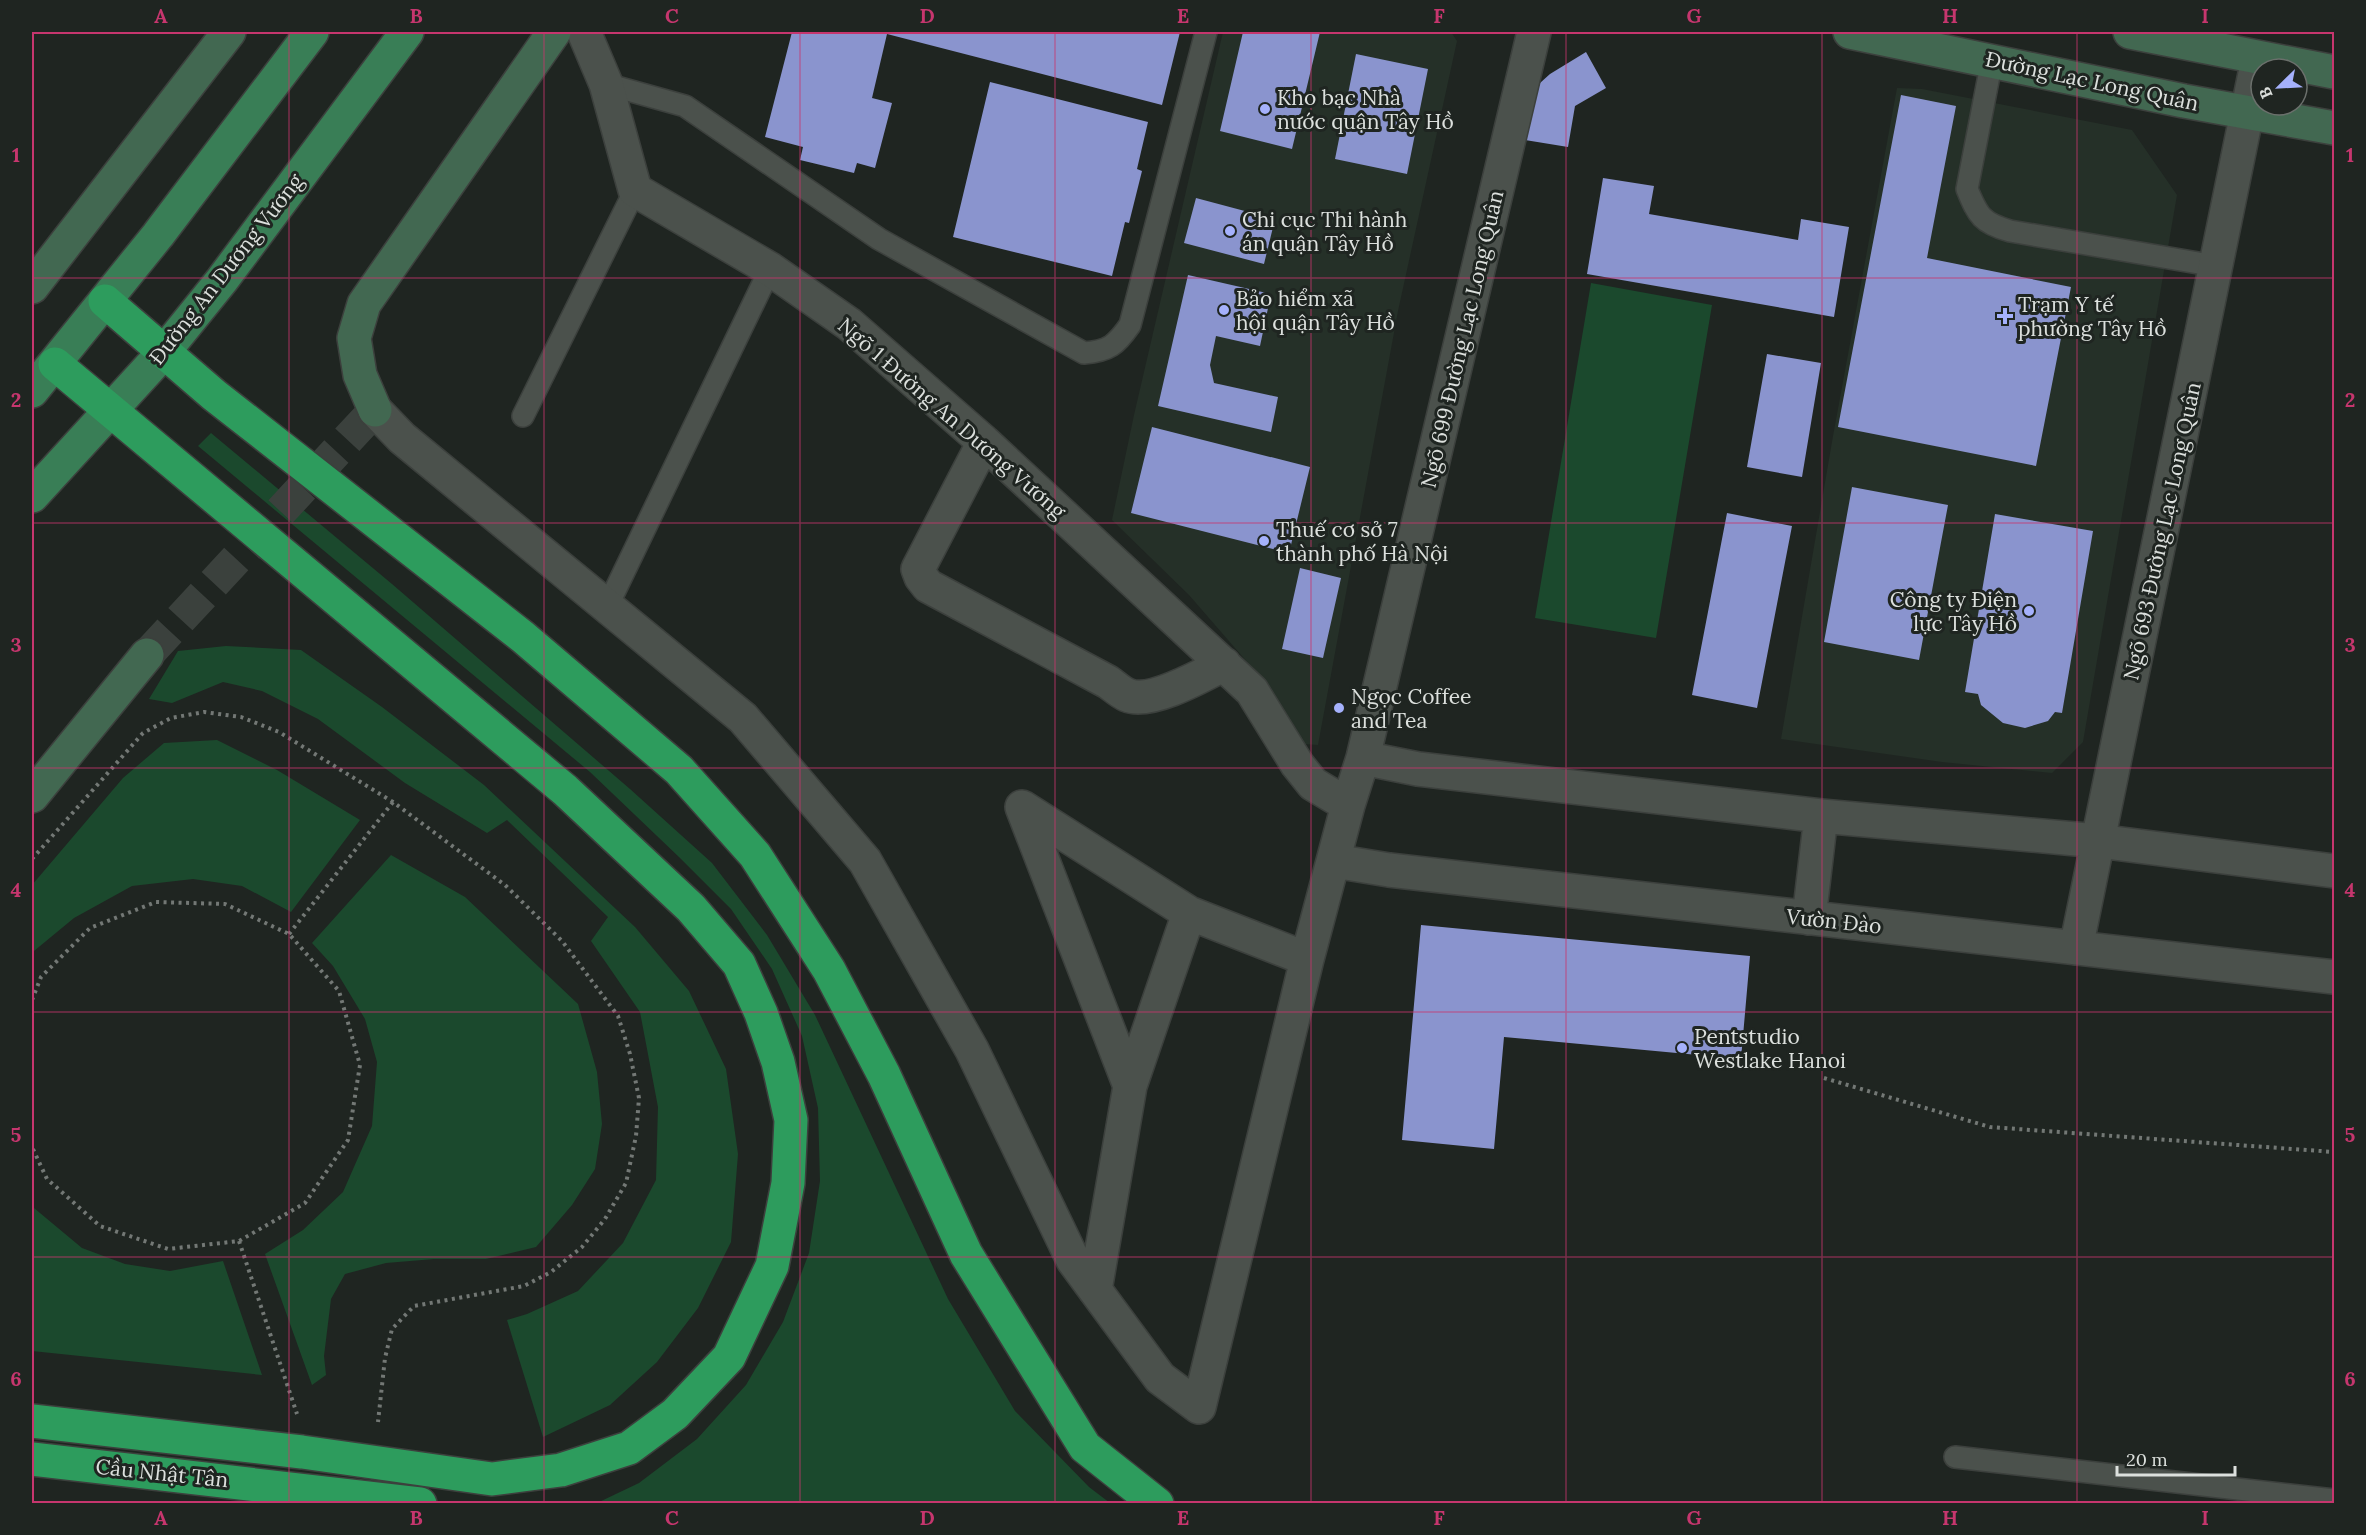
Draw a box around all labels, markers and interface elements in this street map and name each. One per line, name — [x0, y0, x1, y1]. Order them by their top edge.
text: A — [154, 3, 168, 28]
text: B — [409, 3, 423, 28]
text: C — [665, 3, 679, 28]
text: D — [919, 3, 935, 28]
text: E — [1177, 3, 1189, 28]
text: F — [1433, 3, 1445, 28]
text: G — [1686, 3, 1702, 28]
text: H — [1942, 3, 1958, 28]
text: I — [2201, 3, 2209, 28]
street label: Đường Lạc Long Quân — [1983, 45, 2201, 117]
north arrow — [2249, 57, 2309, 117]
place label: Kho bạc Nhà nước quận Tây Hồ — [1277, 84, 1454, 135]
text: B — [2254, 84, 2277, 102]
marker: Kho bạc Nhà nước quận Tây Hồ — [1258, 102, 1272, 116]
text: 1 — [12, 142, 20, 167]
text: 1 — [2346, 142, 2354, 167]
street label: Đường An Dương Vương — [143, 168, 309, 370]
street label: Ngõ 699 Đường Lạc Long Quân — [1415, 187, 1509, 490]
place label: Chi cục Thi hành án quận Tây Hồ — [1242, 206, 1407, 257]
marker: Chi cục Thi hành án quận Tây Hồ — [1223, 224, 1237, 238]
place label: Bảo hiểm xã hội quận Tây Hồ — [1236, 285, 1395, 336]
place label: Trạm Y tế phường Tây Hồ — [2018, 291, 2167, 342]
marker: Bảo hiểm xã hội quận Tây Hồ — [1217, 303, 1231, 317]
marker: Trạm Y tế phường Tây Hồ — [1996, 307, 2014, 325]
street label: Ngõ 1 Đường An Dương Vương — [832, 312, 1072, 525]
street label: Ngõ 693 Đường Lạc Long Quân — [2117, 379, 2207, 682]
text: 2 — [11, 387, 21, 412]
text: 2 — [2345, 387, 2355, 412]
place label: Thuế cơ sở 7 thành phố Hà Nội — [1276, 516, 1448, 567]
marker: Thuế cơ sở 7 thành phố Hà Nội — [1257, 534, 1271, 548]
place label: Công ty Điện lực Tây Hồ — [1890, 586, 2017, 637]
marker: Công ty Điện lực Tây Hồ — [2022, 604, 2036, 618]
text: 3 — [10, 632, 22, 657]
text: 3 — [2344, 632, 2356, 657]
place label: Ngọc Coffee and Tea — [1351, 683, 1471, 734]
marker: Ngọc Coffee and Tea — [1332, 701, 1346, 715]
text: 4 — [11, 877, 22, 902]
text: 4 — [2345, 877, 2356, 902]
street label: Vườn Đào — [1784, 902, 1883, 939]
place label: Pentstudio Westlake Hanoi — [1694, 1023, 1846, 1074]
marker: Pentstudio Westlake Hanoi — [1675, 1041, 1689, 1055]
text: 5 — [11, 1122, 22, 1147]
text: 5 — [2345, 1122, 2356, 1147]
text: 6 — [10, 1366, 22, 1391]
text: 6 — [2344, 1366, 2356, 1391]
scale bar — [2117, 1439, 2236, 1477]
text: 20 m — [2126, 1448, 2168, 1471]
street label: Cầu Nhật Tân — [94, 1453, 230, 1493]
text: A — [154, 1505, 168, 1530]
text: B — [409, 1505, 423, 1530]
text: C — [665, 1505, 679, 1530]
text: D — [919, 1505, 935, 1530]
text: E — [1177, 1505, 1189, 1530]
text: F — [1433, 1505, 1445, 1530]
text: G — [1686, 1505, 1702, 1530]
text: H — [1942, 1505, 1958, 1530]
text: I — [2201, 1505, 2209, 1530]

